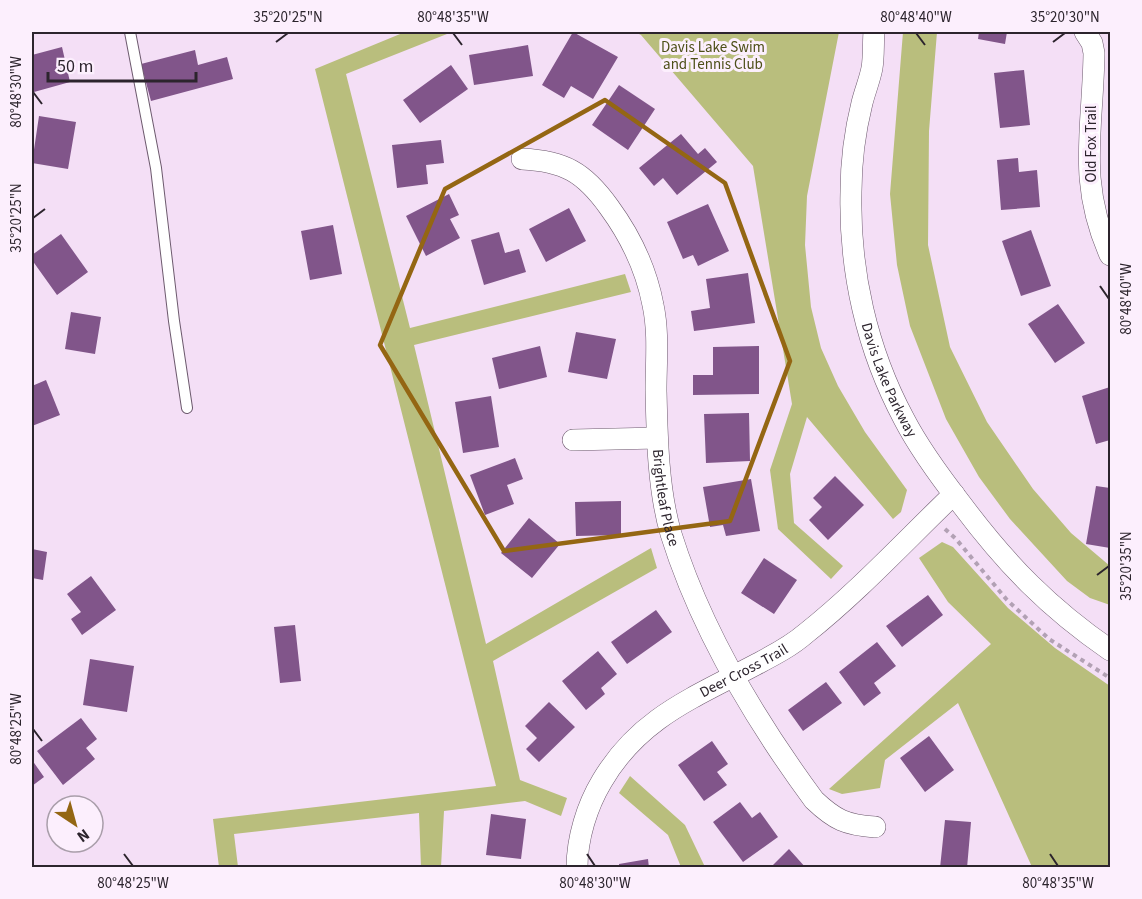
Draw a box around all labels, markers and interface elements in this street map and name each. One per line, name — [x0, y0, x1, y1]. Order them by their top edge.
text: 35°20'25"N — [253, 7, 323, 28]
text: 80°48'35"W — [417, 7, 489, 28]
text: 80°48'40"W — [880, 7, 952, 28]
text: 35°20'30"N — [1030, 7, 1100, 28]
park label: Davis Lake Swim and Tennis Club — [661, 37, 765, 75]
scale bar — [48, 45, 196, 83]
text: 50 m — [57, 54, 93, 79]
text: 80°48'30"W — [6, 56, 27, 128]
street label: Old Fox Trail — [1081, 105, 1102, 183]
text: 35°20'25"N — [6, 183, 27, 253]
text: 80°48'40"W — [1116, 263, 1137, 335]
street label: Davis Lake Parkway — [856, 320, 922, 441]
street label: Brightleaf Place — [648, 448, 685, 549]
text: 35°20'35"N — [1116, 531, 1137, 601]
street label: Deer Cross Trail — [696, 639, 792, 702]
text: 80°48'25"W — [6, 693, 27, 765]
north arrow — [45, 794, 105, 854]
text: N — [72, 823, 94, 847]
text: 80°48'25"W — [97, 873, 169, 894]
text: 80°48'30"W — [559, 873, 631, 894]
text: 80°48'35"W — [1022, 873, 1094, 894]

